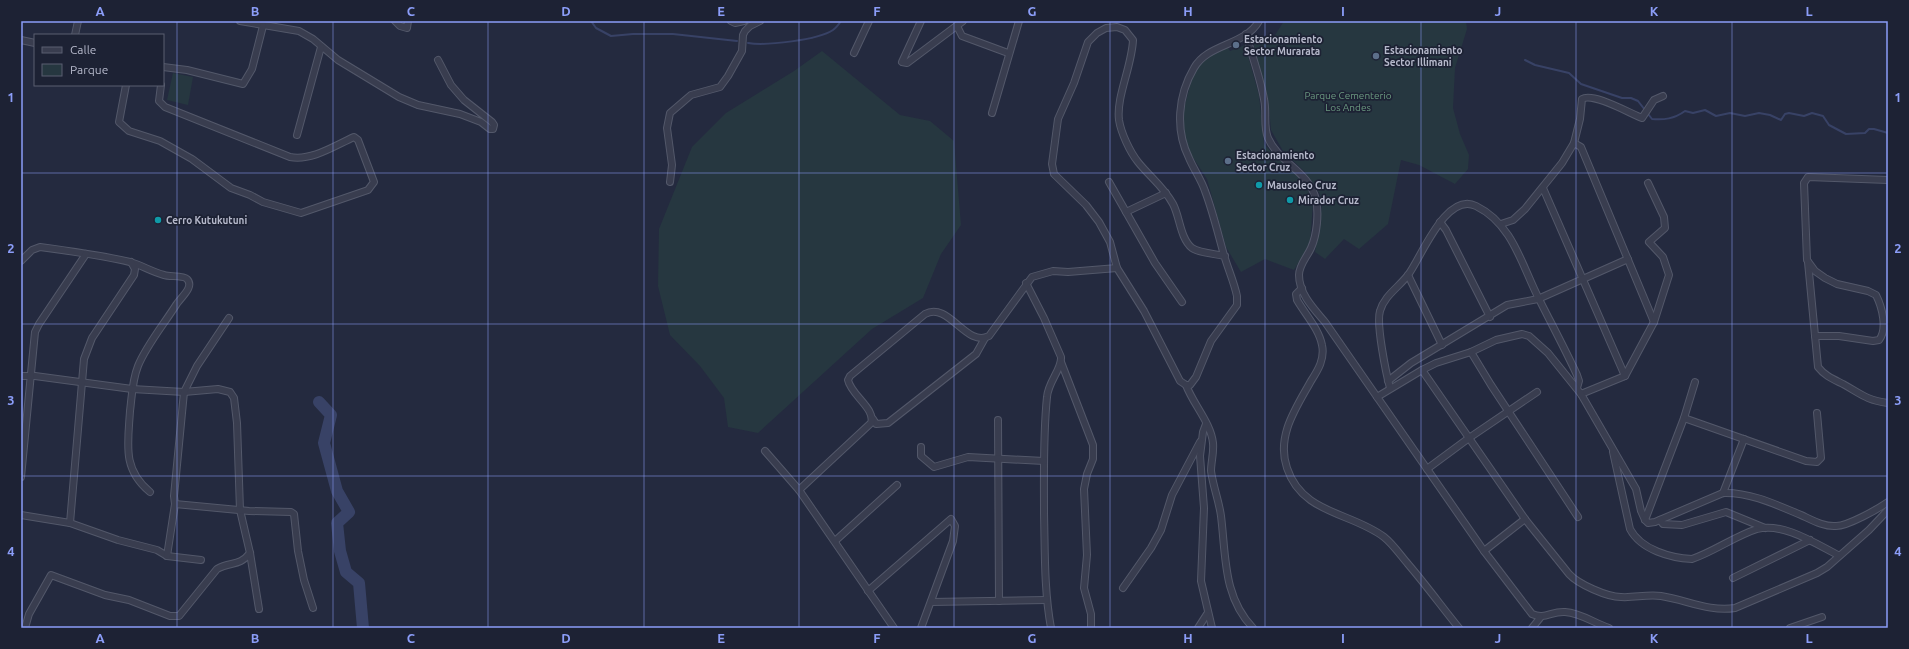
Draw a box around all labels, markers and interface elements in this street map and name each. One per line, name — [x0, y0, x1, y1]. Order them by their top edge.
text: A — [95, 4, 105, 18]
text: B — [251, 4, 260, 18]
text: C — [407, 4, 416, 18]
text: D — [561, 4, 571, 18]
text: E — [717, 4, 725, 18]
text: F — [873, 4, 881, 18]
text: G — [1028, 4, 1037, 18]
text: H — [1183, 4, 1193, 18]
text: I — [1341, 4, 1345, 18]
text: J — [1495, 4, 1501, 18]
text: K — [1650, 4, 1659, 18]
text: L — [1805, 4, 1813, 18]
legend — [34, 34, 164, 86]
place label: Estacionamiento Sector Murarata — [1244, 34, 1322, 57]
marker: Estacionamiento Sector Murarata — [1231, 40, 1241, 50]
text: Calle — [70, 43, 96, 56]
place label: Estacionamiento Sector Illimani — [1384, 45, 1462, 68]
marker: Estacionamiento Sector Illimani — [1371, 51, 1381, 61]
text: Parque — [70, 63, 108, 76]
text: 1 — [7, 90, 15, 104]
park label: Parque Cementerio Los Andes — [1304, 90, 1392, 113]
text: 1 — [1894, 90, 1902, 104]
place label: Estacionamiento Sector Cruz — [1236, 150, 1314, 173]
marker: Estacionamiento Sector Cruz — [1223, 156, 1233, 166]
marker: Mausoleo Cruz — [1254, 180, 1264, 190]
place label: Mausoleo Cruz — [1267, 180, 1336, 191]
marker: Mirador Cruz — [1285, 195, 1295, 205]
place label: Mirador Cruz — [1298, 195, 1359, 206]
marker: Cerro Kutukutuni — [153, 215, 163, 225]
place label: Cerro Kutukutuni — [166, 215, 247, 226]
text: 2 — [7, 241, 15, 255]
text: 2 — [1894, 241, 1902, 255]
text: 3 — [7, 393, 15, 407]
text: 3 — [1894, 393, 1902, 407]
text: 4 — [7, 544, 15, 558]
text: 4 — [1894, 544, 1902, 558]
text: A — [95, 631, 105, 645]
text: B — [251, 631, 260, 645]
text: C — [407, 631, 416, 645]
text: D — [561, 631, 571, 645]
text: E — [717, 631, 725, 645]
text: F — [873, 631, 881, 645]
text: G — [1028, 631, 1037, 645]
text: H — [1183, 631, 1193, 645]
text: I — [1341, 631, 1345, 645]
text: J — [1495, 631, 1501, 645]
text: K — [1650, 631, 1659, 645]
text: L — [1805, 631, 1813, 645]

